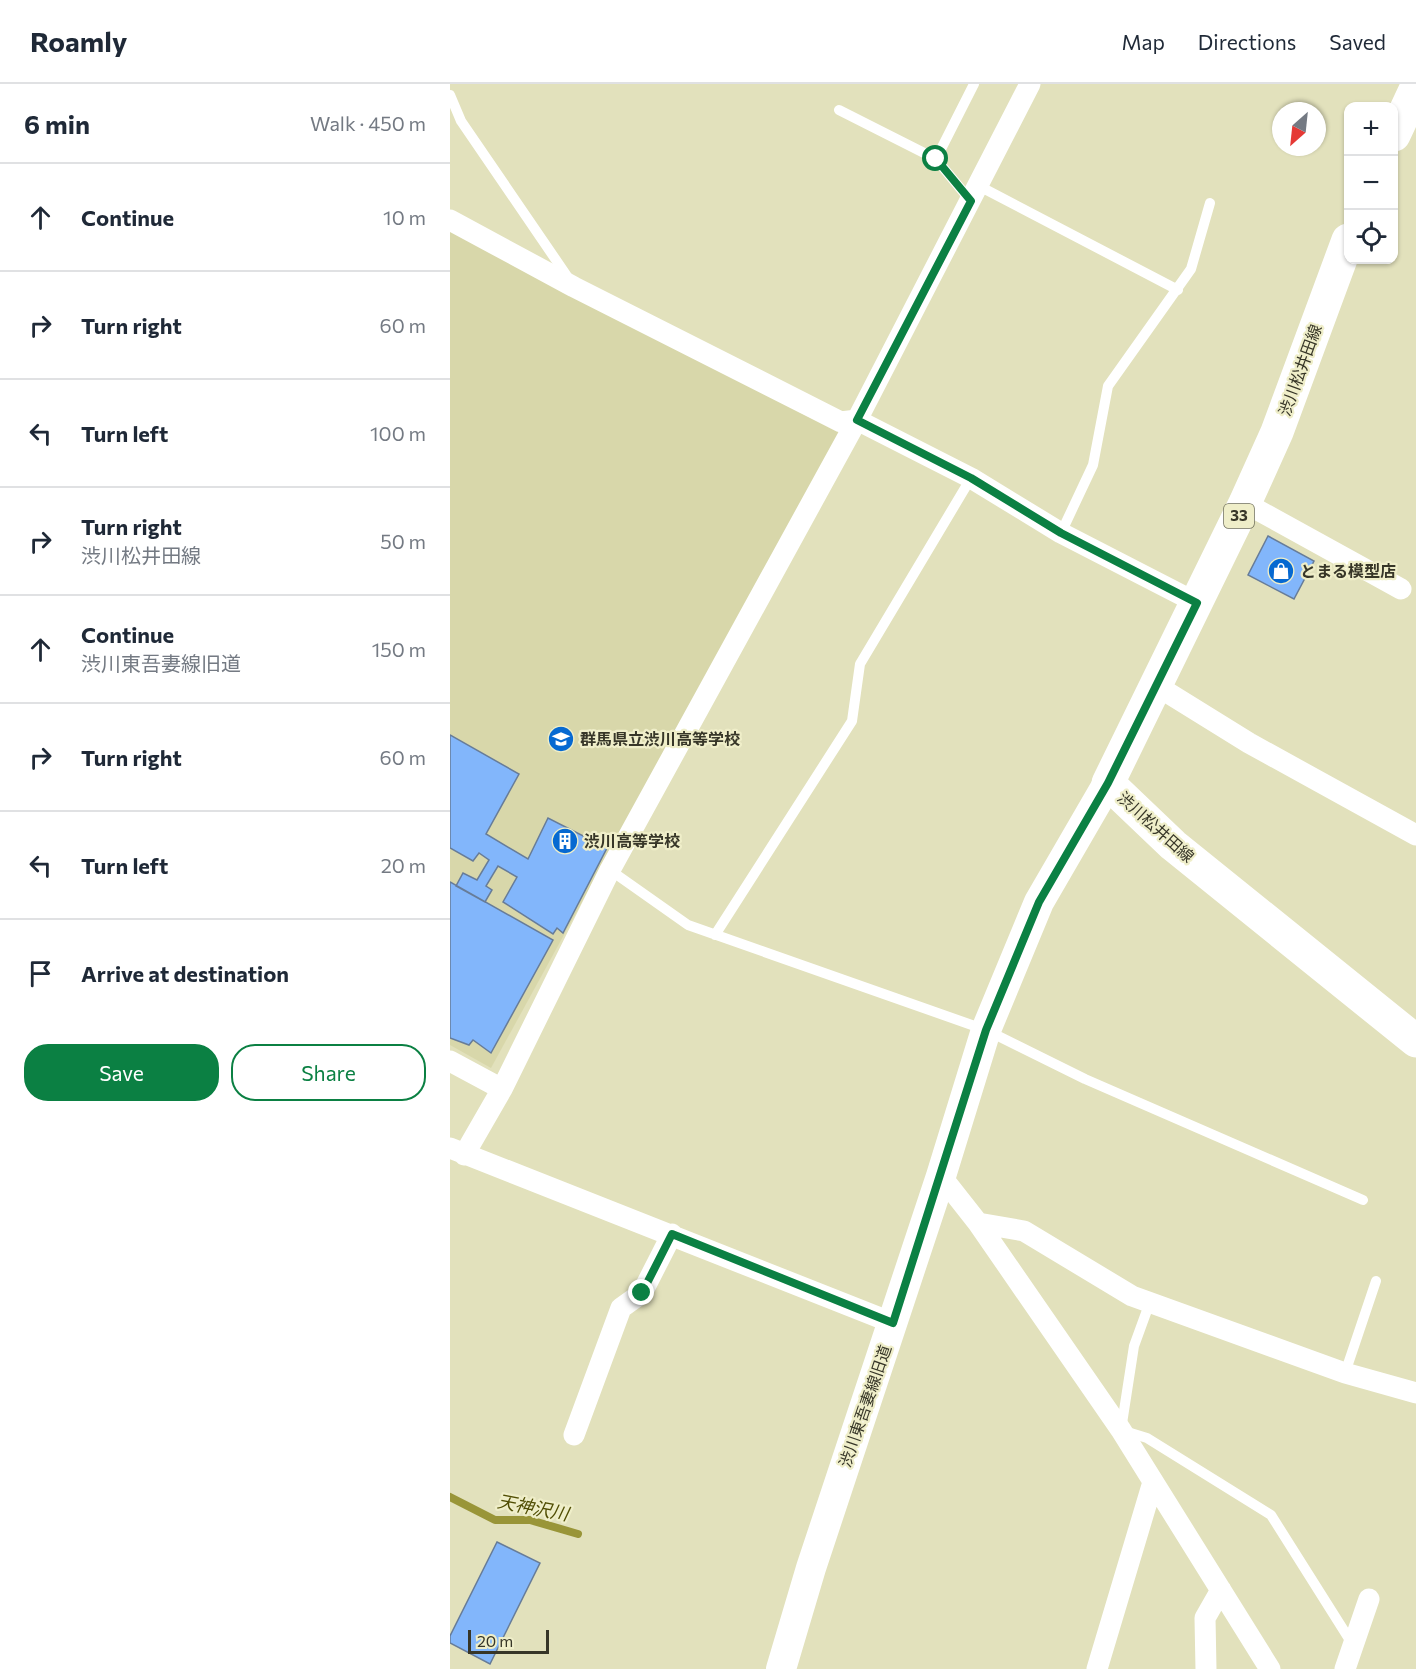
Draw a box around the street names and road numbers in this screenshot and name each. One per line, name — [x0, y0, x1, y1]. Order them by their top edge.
street label: 渋川松井田線 — [1274, 321, 1325, 418]
road number: 33 — [1224, 504, 1254, 528]
street label: 渋川松井田線 — [1114, 787, 1198, 866]
street label: 渋川東吾妻線旧道 — [835, 1342, 894, 1469]

